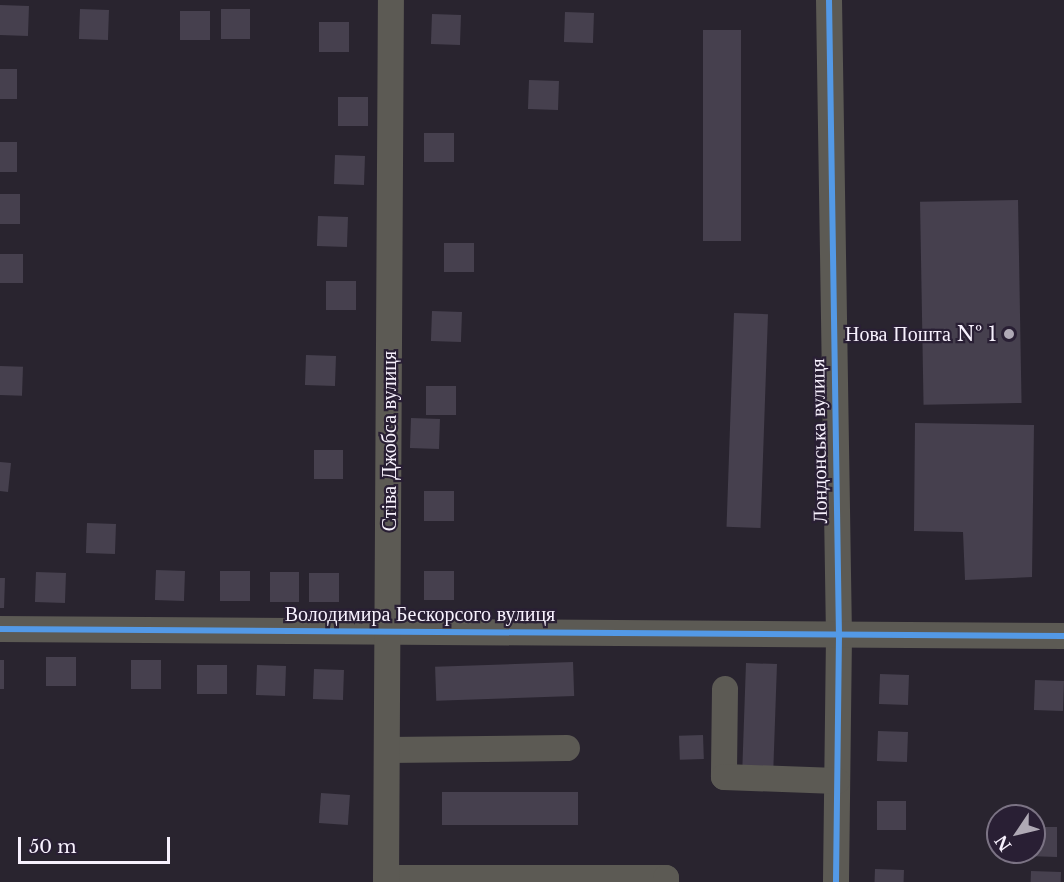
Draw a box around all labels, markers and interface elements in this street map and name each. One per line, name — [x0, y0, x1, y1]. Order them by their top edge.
place label: Нова Пошта № 1 — [845, 322, 997, 346]
marker: Нова Пошта № 1 — [1002, 327, 1016, 341]
street label: Стіва Джобса вулиця — [377, 351, 401, 531]
street label: Лондонська вулиця — [806, 358, 832, 524]
street label: Володимира Бескорсого вулиця — [285, 602, 555, 626]
north arrow — [986, 804, 1046, 864]
scale bar — [21, 825, 172, 863]
text: N — [990, 831, 1015, 855]
text: 50 m — [29, 836, 77, 858]

